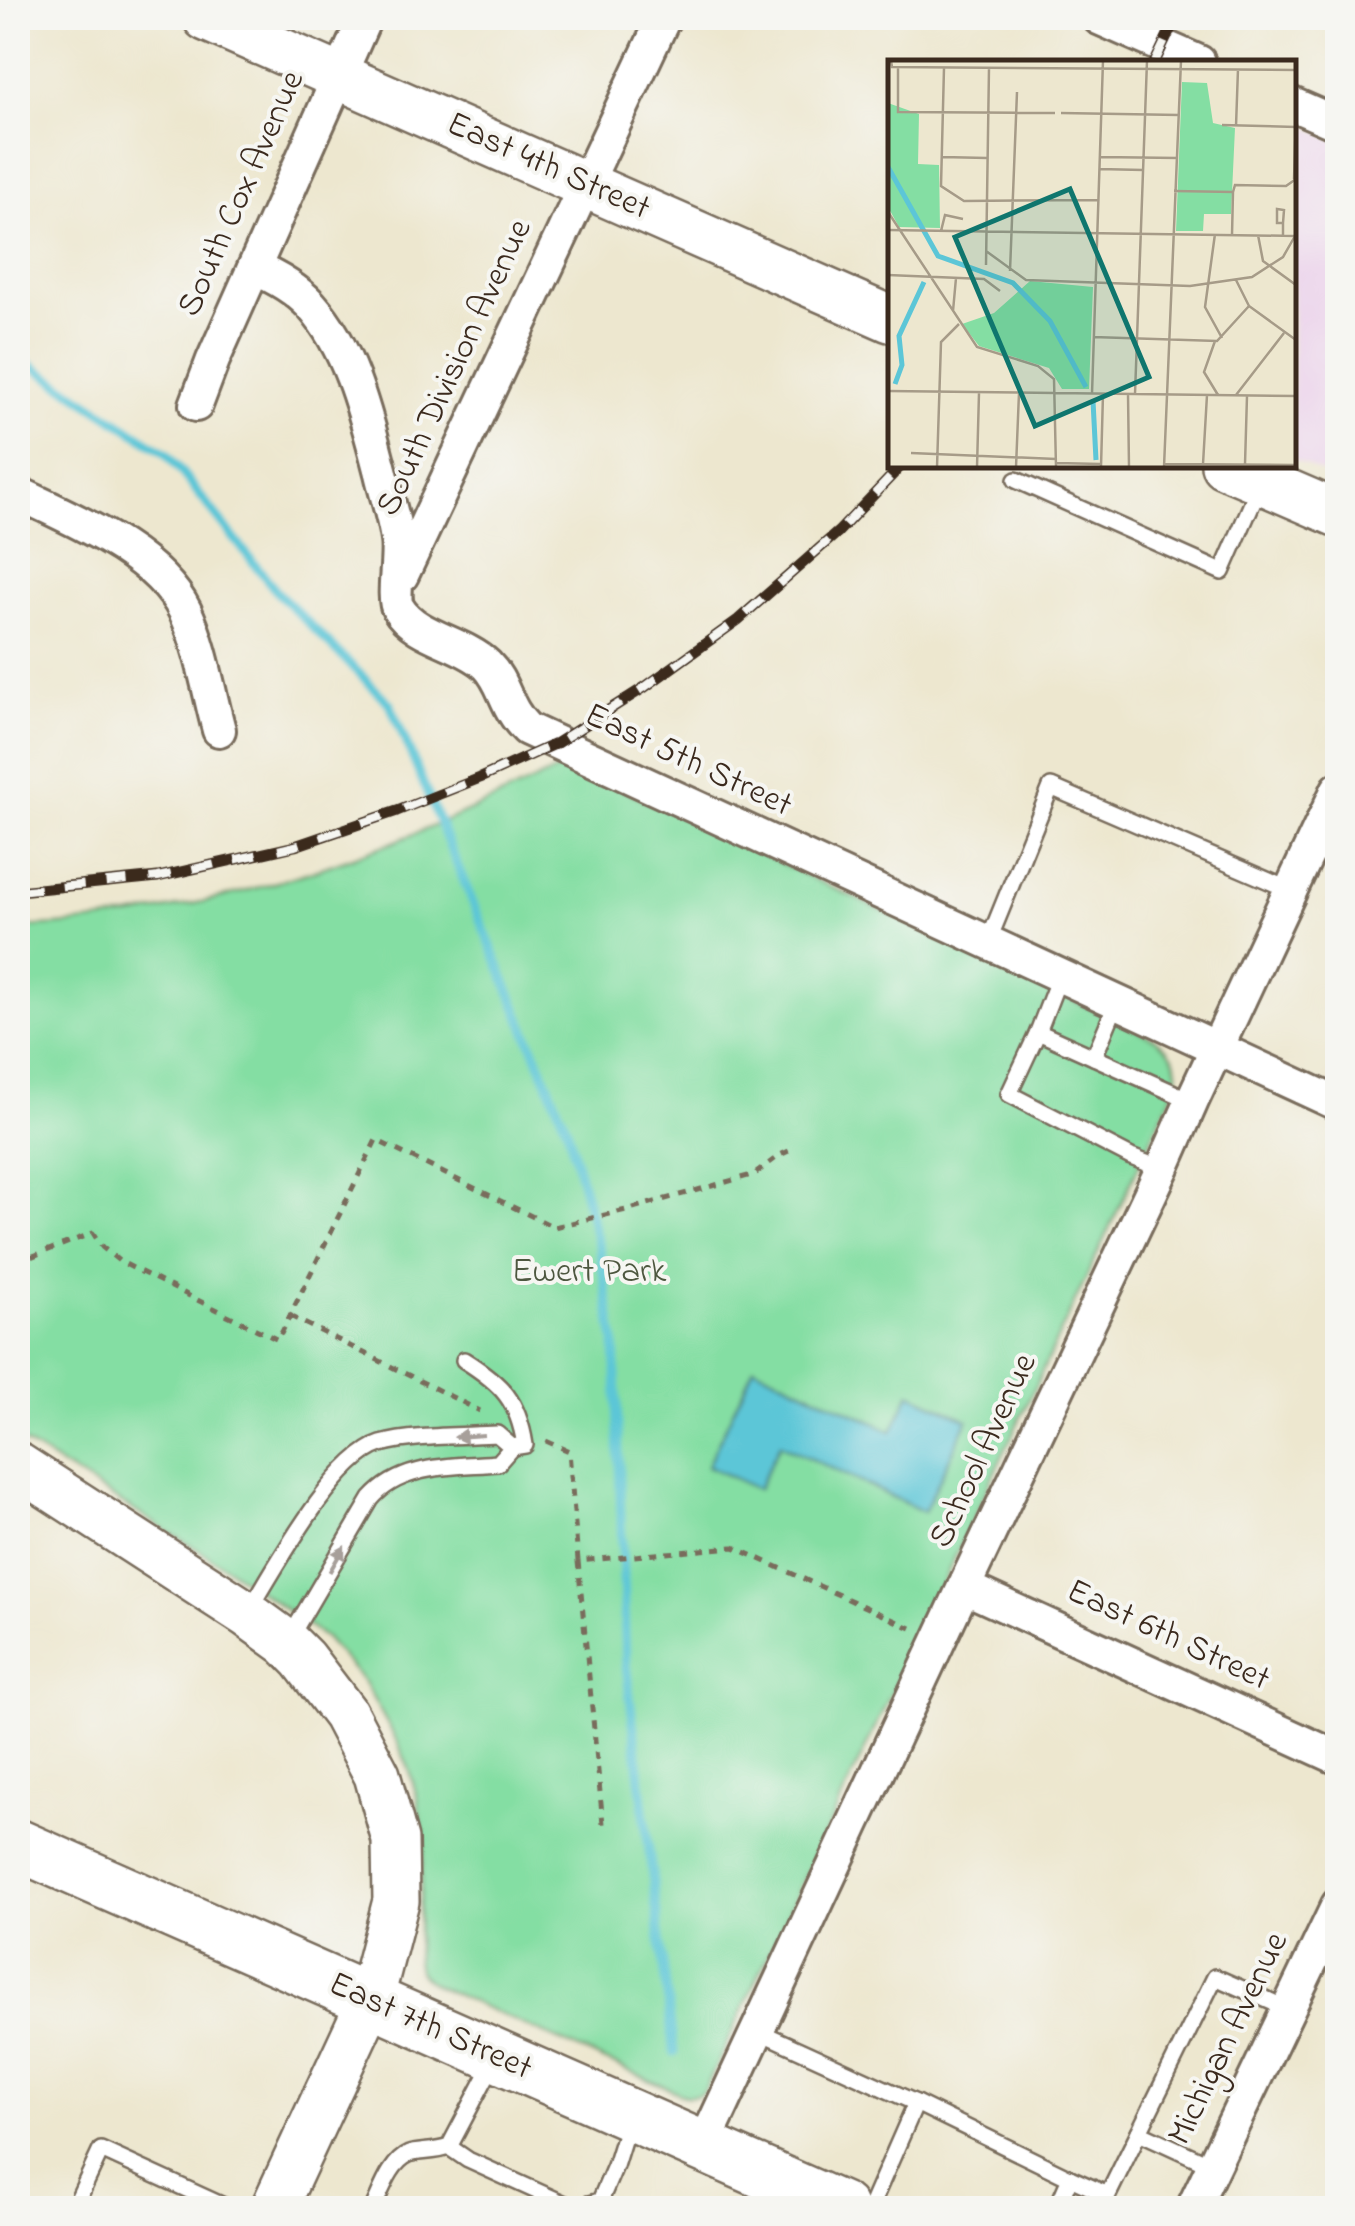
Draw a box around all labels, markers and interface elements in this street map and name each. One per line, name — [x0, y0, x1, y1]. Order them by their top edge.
inset map — [888, 60, 1295, 468]
street label: South Cox Avenue — [165, 63, 319, 325]
street label: East 4th Street — [438, 99, 658, 235]
street label: South Division Avenue — [364, 211, 546, 525]
street label: East 5th Street — [576, 691, 800, 831]
park label: Ewert Park — [512, 1247, 667, 1298]
street label: School Avenue — [917, 1345, 1051, 1557]
one-way arrow — [452, 1428, 484, 1444]
one-way arrow — [327, 1545, 345, 1573]
street label: East 6th Street — [1058, 1567, 1278, 1706]
street label: Michigan Avenue — [1155, 1924, 1303, 2154]
street label: East 7th Street — [320, 1959, 540, 2095]

